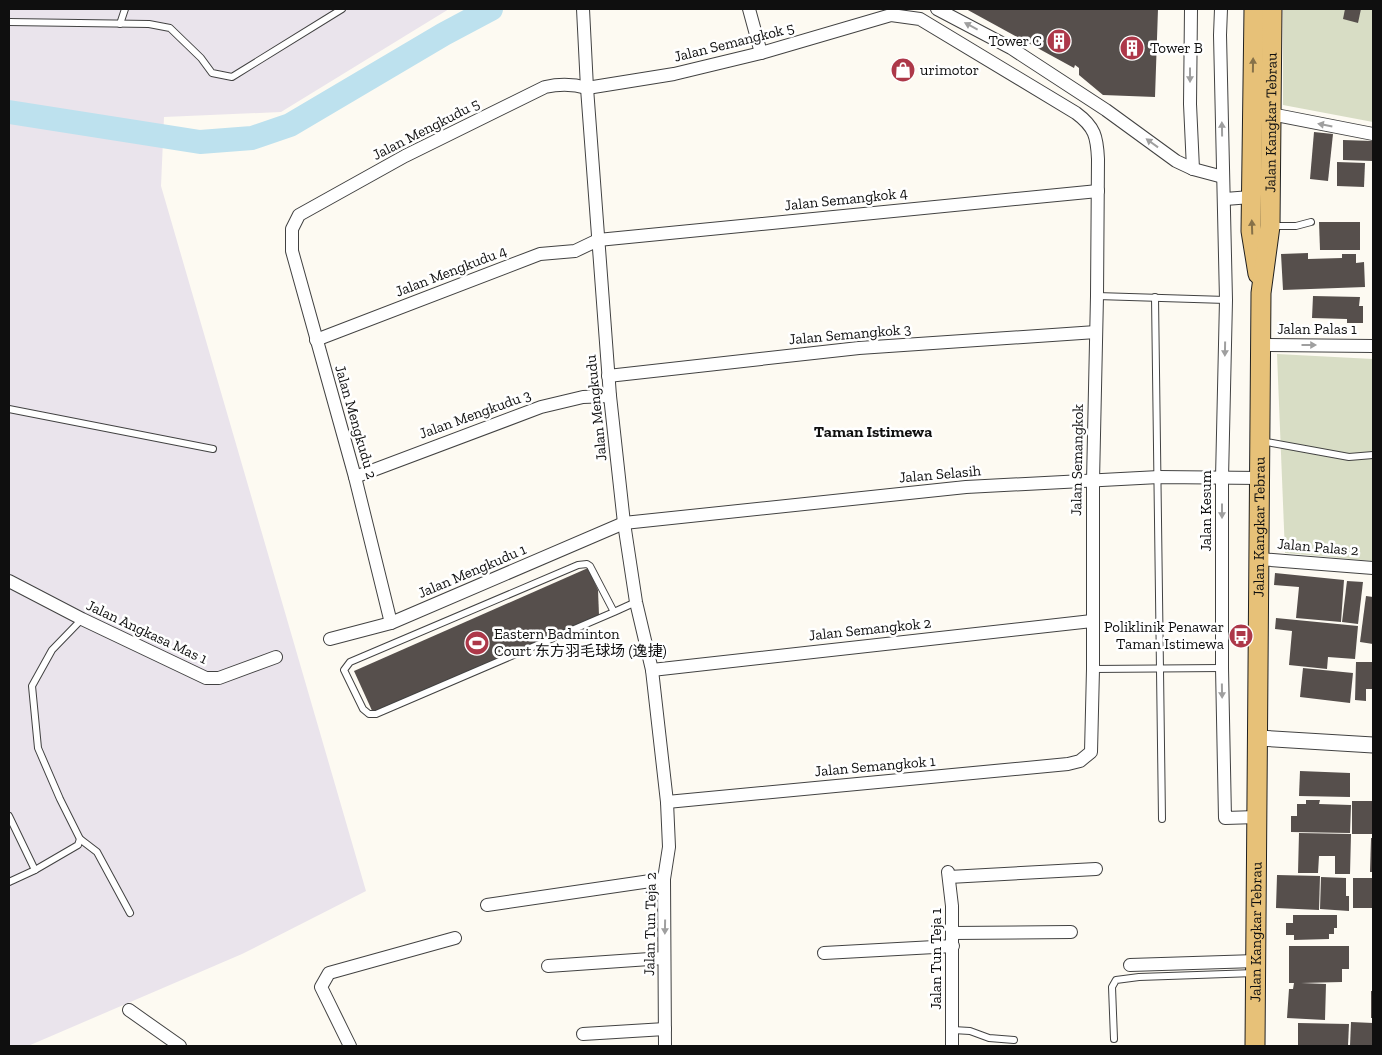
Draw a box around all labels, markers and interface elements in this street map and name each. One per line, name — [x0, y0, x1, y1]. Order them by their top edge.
street label: Jalan Semangkok 5 — [672, 18, 796, 66]
one-way arrow — [965, 22, 978, 31]
building icon: Tower C — [1046, 28, 1072, 54]
place label: Tower C — [989, 32, 1042, 50]
building icon: Tower B — [1119, 35, 1145, 61]
place label: Tower B — [1150, 39, 1203, 57]
street label: Jalan Kangkar Tebrau — [1261, 52, 1281, 193]
shop icon: urimotor — [890, 57, 916, 83]
one-way arrow — [1249, 57, 1257, 73]
place label: urimotor — [920, 61, 979, 79]
one-way arrow — [1186, 67, 1194, 83]
street label: Jalan Mengkudu 5 — [370, 94, 483, 164]
one-way arrow — [1218, 120, 1226, 136]
one-way arrow — [1317, 120, 1333, 128]
one-way arrow — [1145, 138, 1158, 148]
street label: Jalan Semangkok 4 — [784, 184, 908, 214]
one-way arrow — [1247, 219, 1255, 235]
street label: Jalan Mengkudu 4 — [393, 241, 509, 301]
street label: Jalan Semangkok 3 — [788, 320, 912, 348]
street label: Jalan Palas 1 — [1277, 320, 1357, 338]
one-way arrow — [1221, 341, 1229, 357]
one-way arrow — [1302, 341, 1318, 349]
street label: Jalan Mengkudu — [581, 354, 611, 462]
street label: Jalan Mengkudu 2 — [331, 363, 381, 481]
street label: Jalan Mengkudu 3 — [417, 385, 533, 443]
street label: Jalan Semangkok — [1067, 404, 1087, 516]
district label: Taman Istimewa — [814, 422, 932, 441]
street label: Jalan Kangkar Tebrau — [1250, 456, 1269, 597]
street label: Jalan Selasih — [898, 461, 982, 487]
street label: Jalan Kesum — [1197, 470, 1215, 552]
one-way arrow — [1218, 504, 1226, 520]
street label: Jalan Palas 2 — [1277, 534, 1360, 560]
street label: Jalan Mengkudu 1 — [415, 540, 529, 602]
street label: Jalan Angkasa Mas 1 — [84, 596, 211, 668]
street label: Jalan Semangkok 2 — [808, 614, 932, 644]
place label: Poliklinik Penawar Taman Istimewa — [1104, 618, 1224, 653]
bus stop icon: Poliklinik Penawar Taman Istimewa — [1228, 623, 1254, 649]
place label: Eastern Badminton Court 东方羽毛球场 (逸捷) — [494, 625, 667, 660]
sports icon: Eastern Badminton Court 东方羽毛球场 (逸捷) — [464, 630, 490, 656]
one-way arrow — [1218, 684, 1226, 700]
street label: Jalan Semangkok 1 — [814, 752, 936, 780]
street label: Jalan Kangkar Tebrau — [1246, 861, 1265, 1002]
street label: Jalan Tun Teja 2 — [640, 872, 660, 976]
street label: Jalan Tun Teja 1 — [927, 908, 945, 1010]
one-way arrow — [660, 920, 668, 936]

